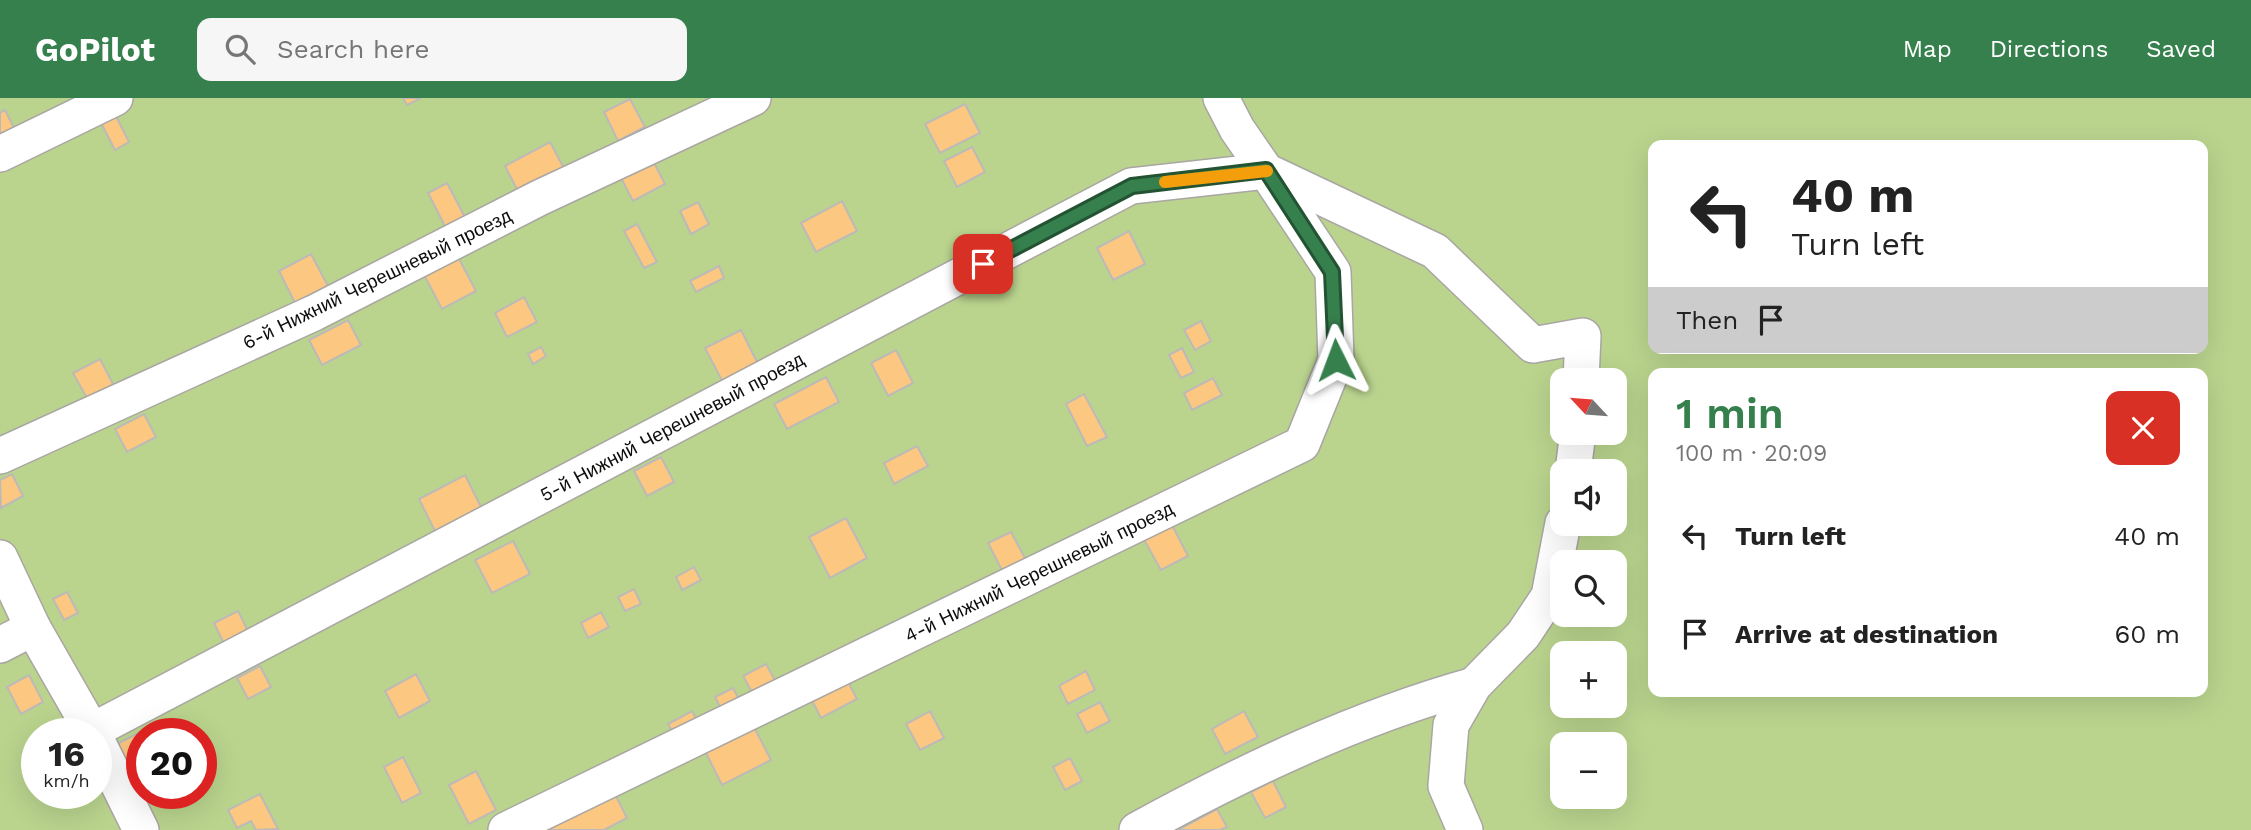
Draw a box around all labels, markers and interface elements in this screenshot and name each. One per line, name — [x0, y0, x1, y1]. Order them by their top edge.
search box — [197, 18, 687, 81]
text: GoPilot — [35, 30, 155, 69]
icon: search — [221, 30, 259, 68]
text: Search here — [277, 34, 429, 64]
text: Map — [1903, 35, 1952, 63]
text: Directions — [1990, 35, 2108, 63]
text: Saved — [2146, 35, 2216, 63]
text: 40 m — [1791, 166, 1914, 224]
icon: left — [1676, 168, 1767, 259]
street label: 6-й Нижний Черешневый проезд — [239, 204, 515, 354]
text: Turn left — [1791, 225, 1924, 263]
pin — [953, 234, 1013, 294]
icon: arrive — [964, 245, 1002, 283]
icon: arrive — [1752, 301, 1790, 339]
text: Then — [1676, 305, 1738, 335]
position arrow — [1299, 323, 1373, 397]
street label: 5-й Нижний Черешневый проезд — [536, 347, 808, 507]
north arrow — [1550, 368, 1628, 444]
map controls — [1550, 368, 1627, 809]
text: 1 min — [1676, 389, 1784, 438]
button: close — [2106, 391, 2180, 465]
text: 100 m · 20:09 — [1676, 440, 1827, 467]
button: sound — [1550, 459, 1627, 536]
street label: 4-й Нижний Черешневый проезд — [901, 497, 1177, 647]
icon: left — [1676, 517, 1714, 555]
text: Turn left — [1735, 521, 1846, 551]
text: 40 m — [2114, 521, 2180, 551]
button: search — [1550, 550, 1627, 627]
icon: arrive — [1676, 615, 1714, 653]
text: Arrive at destination — [1735, 619, 1998, 649]
text: 60 m — [2114, 619, 2180, 649]
button: + — [1550, 641, 1627, 718]
speed limit sign: 20 — [126, 718, 217, 809]
button: − — [1550, 732, 1627, 809]
text: 16 — [48, 733, 85, 775]
text: km/h — [43, 770, 90, 791]

